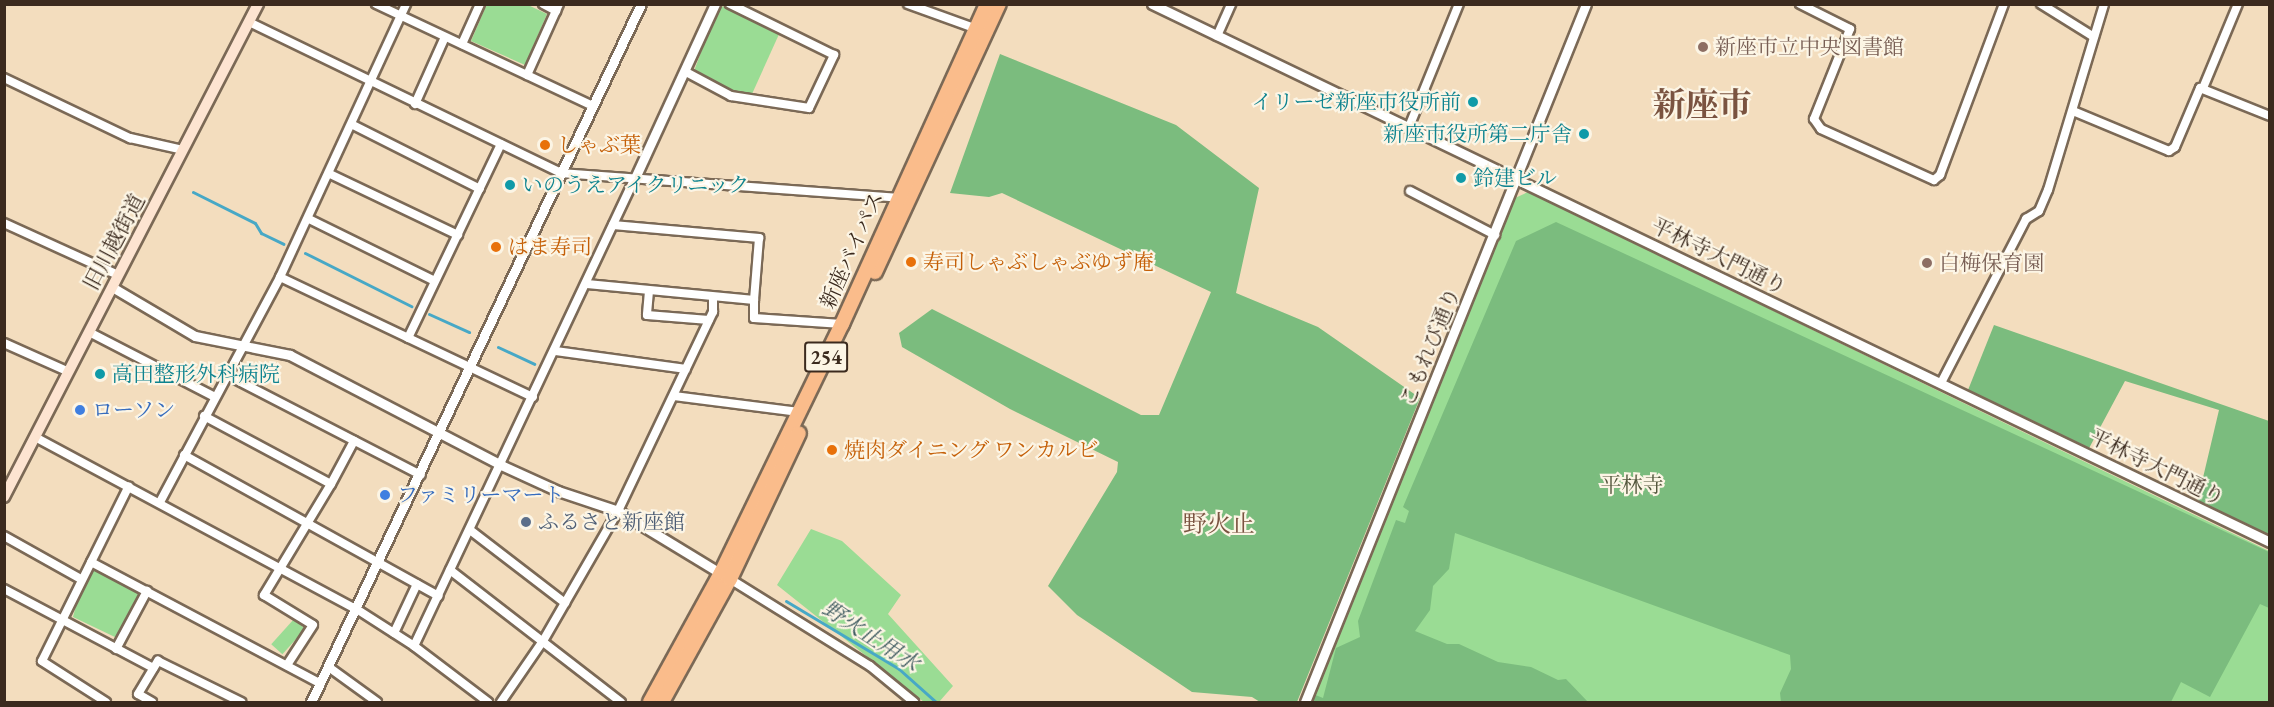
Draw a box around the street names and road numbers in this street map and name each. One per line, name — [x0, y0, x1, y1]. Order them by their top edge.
street label: 新座バイパス — [815, 187, 889, 313]
street label: 旧川越街道 — [78, 190, 150, 294]
street label: 平林寺大門通り — [1647, 212, 1791, 300]
street label: こもれび通り — [1395, 284, 1465, 410]
road number: 254 — [804, 340, 848, 374]
street label: 平林寺大門通り — [2085, 423, 2229, 511]

